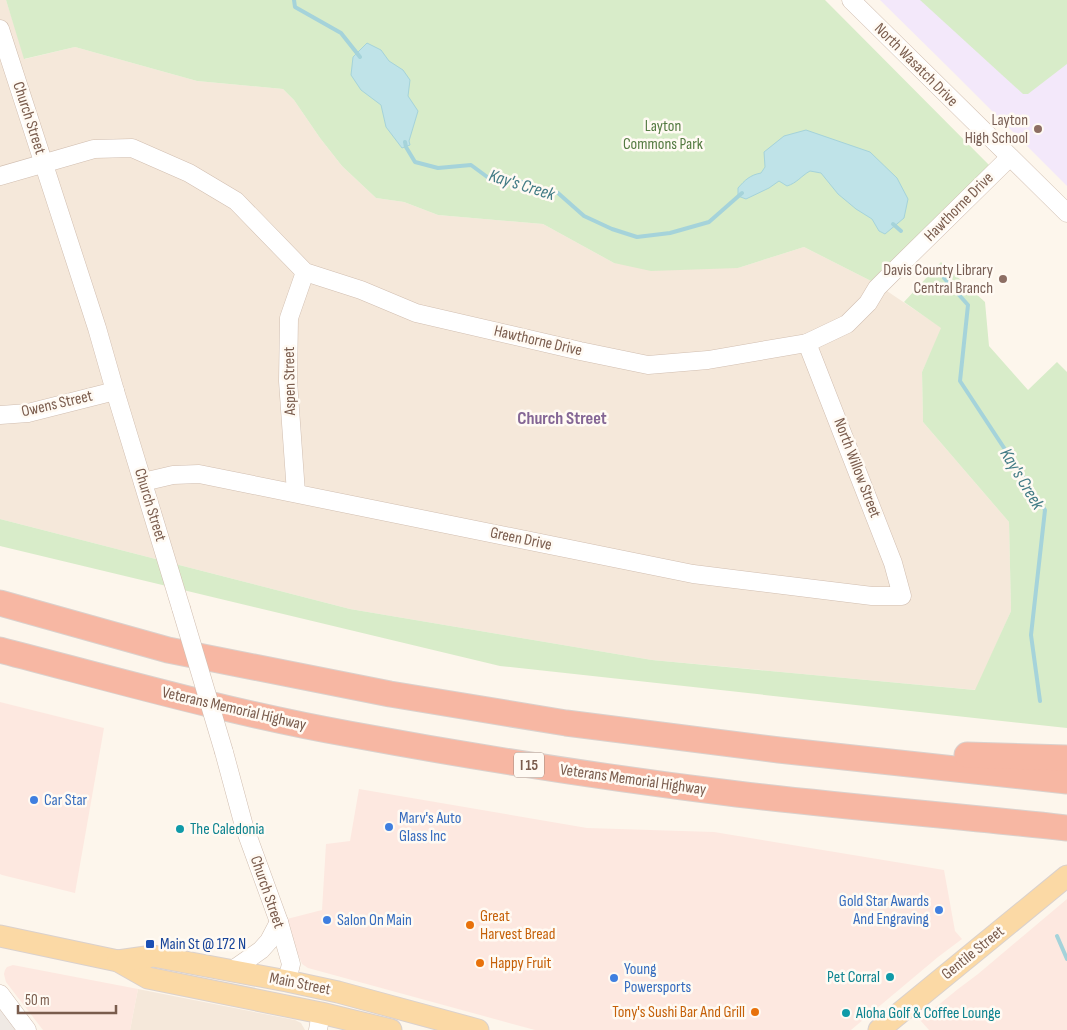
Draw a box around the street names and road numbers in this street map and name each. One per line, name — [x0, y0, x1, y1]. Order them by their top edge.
street label: North Wasatch Drive — [870, 19, 962, 111]
street label: Church Street — [8, 79, 50, 157]
street label: Hawthorne Drive — [921, 169, 997, 245]
street label: Hawthorne Drive — [492, 322, 584, 360]
street label: Aspen Street — [280, 346, 300, 417]
street label: Owens Street — [20, 387, 94, 421]
street label: North Willow Street — [829, 416, 885, 521]
street label: Church Street — [130, 466, 170, 544]
street label: Green Drive — [488, 523, 554, 555]
street label: Veterans Memorial Highway — [160, 683, 308, 735]
road number: I 15 — [514, 752, 544, 778]
street label: Veterans Memorial Highway — [559, 760, 707, 800]
street label: Church Street — [246, 853, 288, 931]
street label: Gentile Street — [938, 922, 1008, 984]
street label: Main Street — [268, 969, 332, 999]

